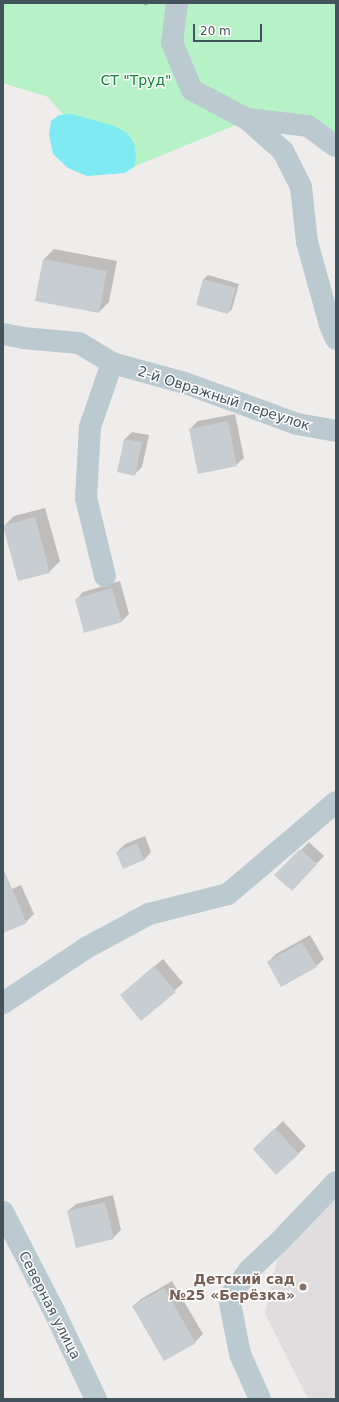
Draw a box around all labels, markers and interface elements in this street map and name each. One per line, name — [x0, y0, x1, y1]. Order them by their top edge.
scale bar — [195, 16, 264, 42]
text: 20 m — [200, 24, 231, 38]
park label: СТ "Труд" — [100, 72, 172, 88]
street label: 2-й Овражный переулок — [136, 362, 312, 434]
street label: Северная улица — [15, 1248, 85, 1362]
place label: Детский сад №25 «Берёзка» — [169, 1271, 295, 1304]
marker: Детский сад №25 «Берёзка» — [298, 1282, 308, 1292]

